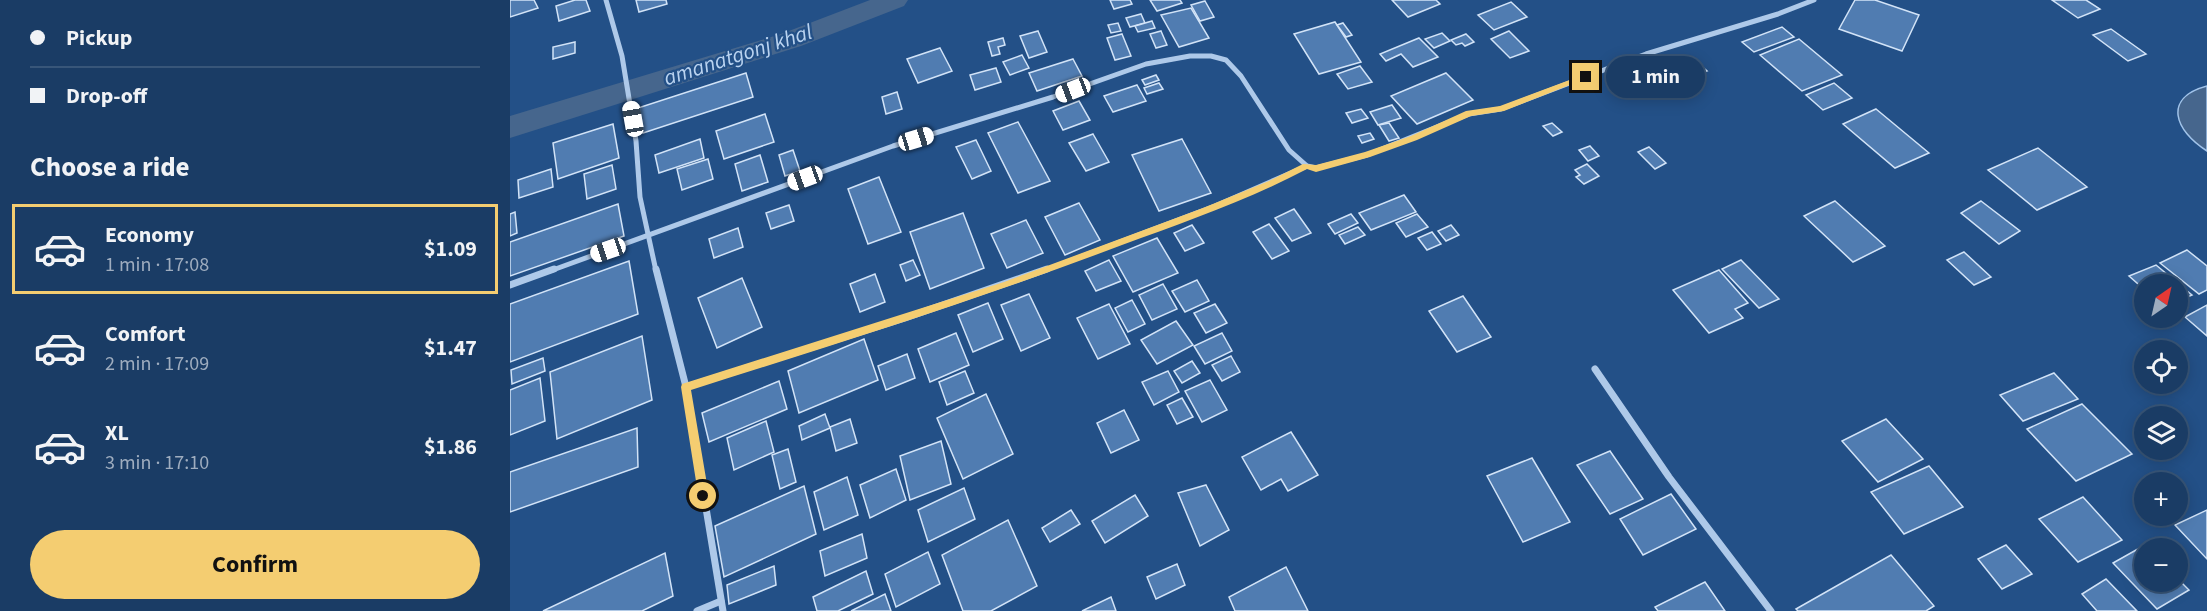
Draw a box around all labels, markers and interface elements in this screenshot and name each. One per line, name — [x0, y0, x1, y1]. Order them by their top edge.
water label: amanatgonj khal — [659, 16, 817, 94]
text: Pickup — [66, 22, 132, 54]
callout: 1 min — [1607, 56, 1706, 98]
route end — [1572, 63, 1599, 90]
text: 1 min — [1631, 63, 1680, 91]
car — [1053, 75, 1093, 105]
text: Drop-off — [66, 80, 147, 112]
car — [621, 100, 645, 138]
car — [896, 125, 936, 153]
text: Choose a ride — [30, 148, 190, 187]
car — [785, 163, 825, 193]
text: Economy — [105, 219, 194, 251]
icon: car — [33, 222, 87, 276]
text: $1.09 — [424, 233, 477, 265]
car — [588, 236, 628, 264]
text: 1 min · 17:08 — [105, 251, 209, 279]
north arrow — [2134, 274, 2188, 328]
map controls — [2134, 274, 2188, 592]
text: Comfort — [105, 318, 186, 350]
icon: car — [33, 321, 87, 375]
text: $1.47 — [424, 332, 477, 364]
button: locate — [2134, 340, 2188, 394]
text: 2 min · 17:09 — [105, 350, 209, 378]
button: layers — [2134, 406, 2188, 460]
text: XL — [105, 417, 129, 449]
icon: car — [33, 420, 87, 474]
text: $1.86 — [424, 431, 477, 463]
text: 3 min · 17:10 — [105, 449, 209, 477]
button: + — [2134, 472, 2188, 526]
route start — [689, 482, 716, 509]
button: Confirm — [30, 530, 480, 599]
button: − — [2134, 538, 2188, 592]

